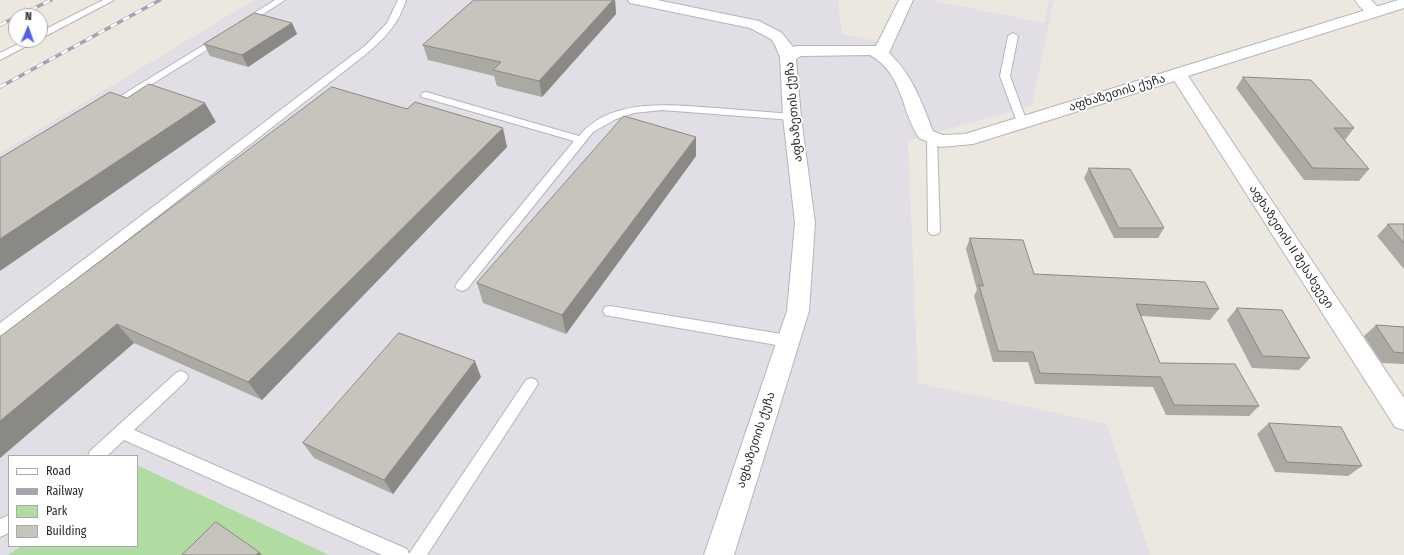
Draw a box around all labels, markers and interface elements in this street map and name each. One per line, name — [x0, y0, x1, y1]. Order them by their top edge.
north arrow — [8, 8, 48, 48]
text: N — [25, 10, 32, 23]
street label: აფხაზეთის ქუჩა — [782, 61, 806, 163]
street label: აფხაზეთის ქუჩა — [1067, 71, 1167, 115]
street label: აფხაზეთის II შესახვევი — [1246, 183, 1336, 311]
street label: აფხაზეთის ქუჩა — [734, 390, 778, 490]
legend — [8, 455, 138, 547]
text: Road — [46, 464, 71, 478]
text: Railway — [46, 484, 83, 498]
text: Park — [46, 504, 67, 518]
text: Building — [46, 524, 86, 538]

